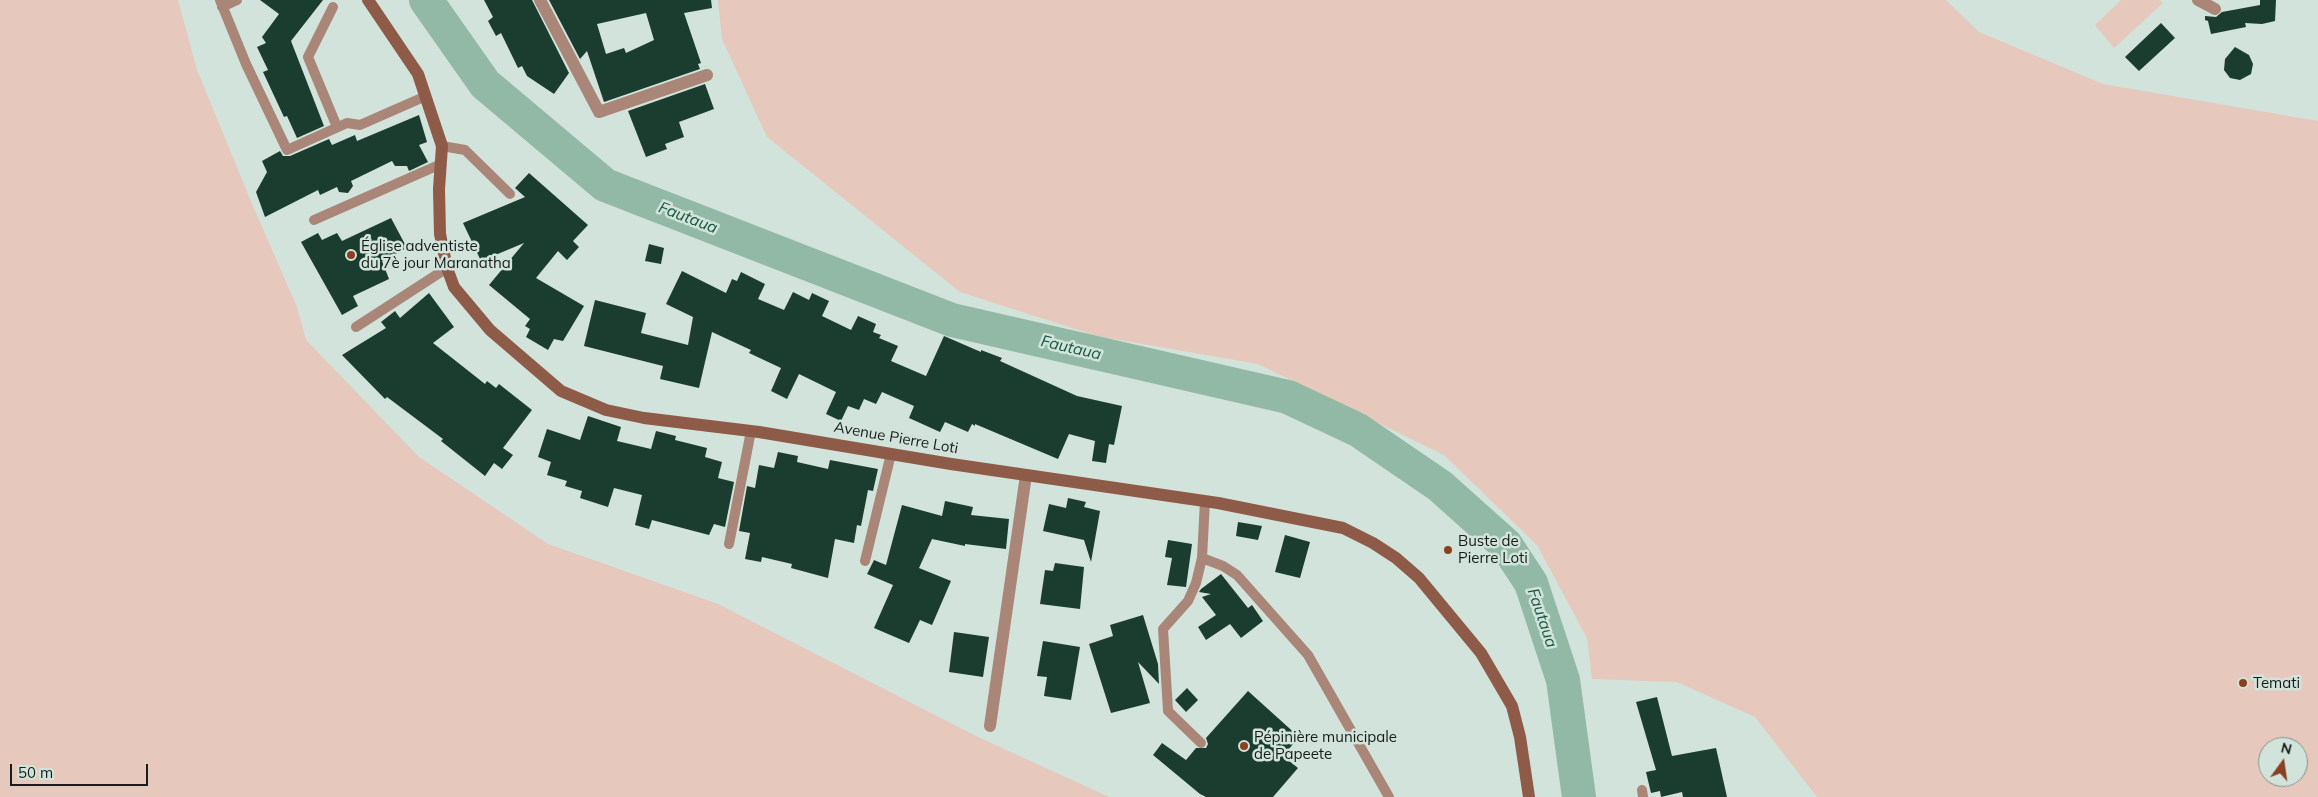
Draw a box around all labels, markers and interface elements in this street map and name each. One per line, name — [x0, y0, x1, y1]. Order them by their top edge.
water label: Fautaua — [656, 198, 720, 238]
place label: Église adventiste du 7è jour Maranatha — [361, 237, 511, 272]
marker: Église adventiste du 7è jour Maranatha — [345, 249, 357, 261]
water label: Fautaua — [1039, 332, 1103, 364]
street label: Avenue Pierre Loti — [832, 418, 960, 458]
place label: Buste de Pierre Loti — [1458, 532, 1528, 567]
marker: Buste de Pierre Loti — [1442, 544, 1454, 556]
water label: Fautaua — [1523, 586, 1561, 650]
place label: Temati — [2253, 674, 2300, 692]
marker: Temati — [2237, 677, 2249, 689]
place label: Pépinière municipale de Papeete — [1254, 728, 1397, 763]
north arrow — [2258, 737, 2308, 787]
text: N — [2279, 738, 2294, 758]
marker: Pépinière municipale de Papeete — [1238, 740, 1250, 752]
scale bar — [12, 754, 150, 786]
text: 50 m — [18, 763, 53, 782]

